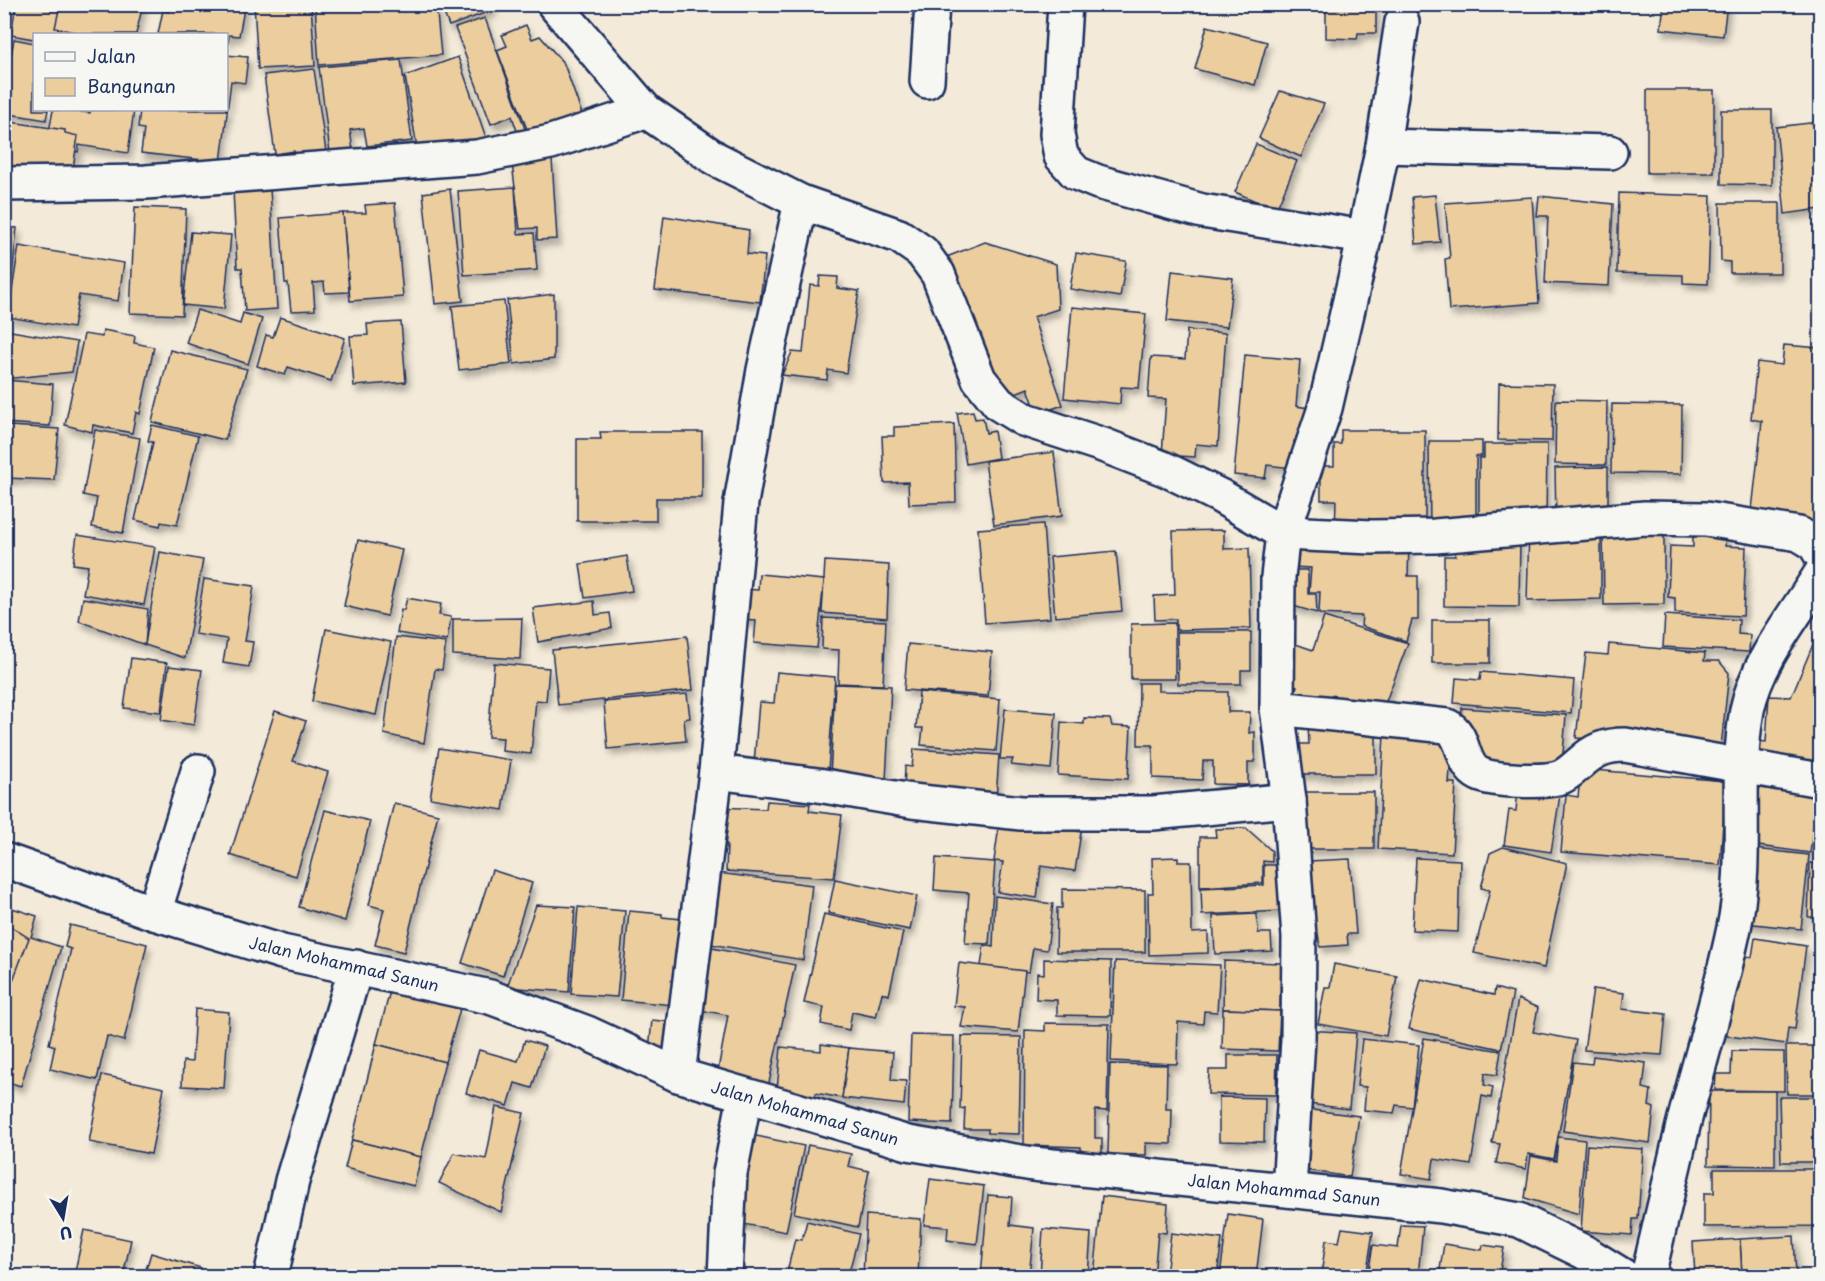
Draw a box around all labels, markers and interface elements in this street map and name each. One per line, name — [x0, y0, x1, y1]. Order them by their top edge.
legend — [33, 33, 228, 111]
text: Jalan — [87, 42, 136, 69]
text: Bangunan — [87, 72, 176, 99]
street label: Jalan Mohammad Sanun — [247, 930, 441, 997]
street label: Jalan Mohammad Sanun — [709, 1074, 902, 1150]
street label: Jalan Mohammad Sanun — [1186, 1167, 1382, 1211]
north arrow — [33, 1188, 93, 1248]
text: U — [58, 1221, 74, 1247]

